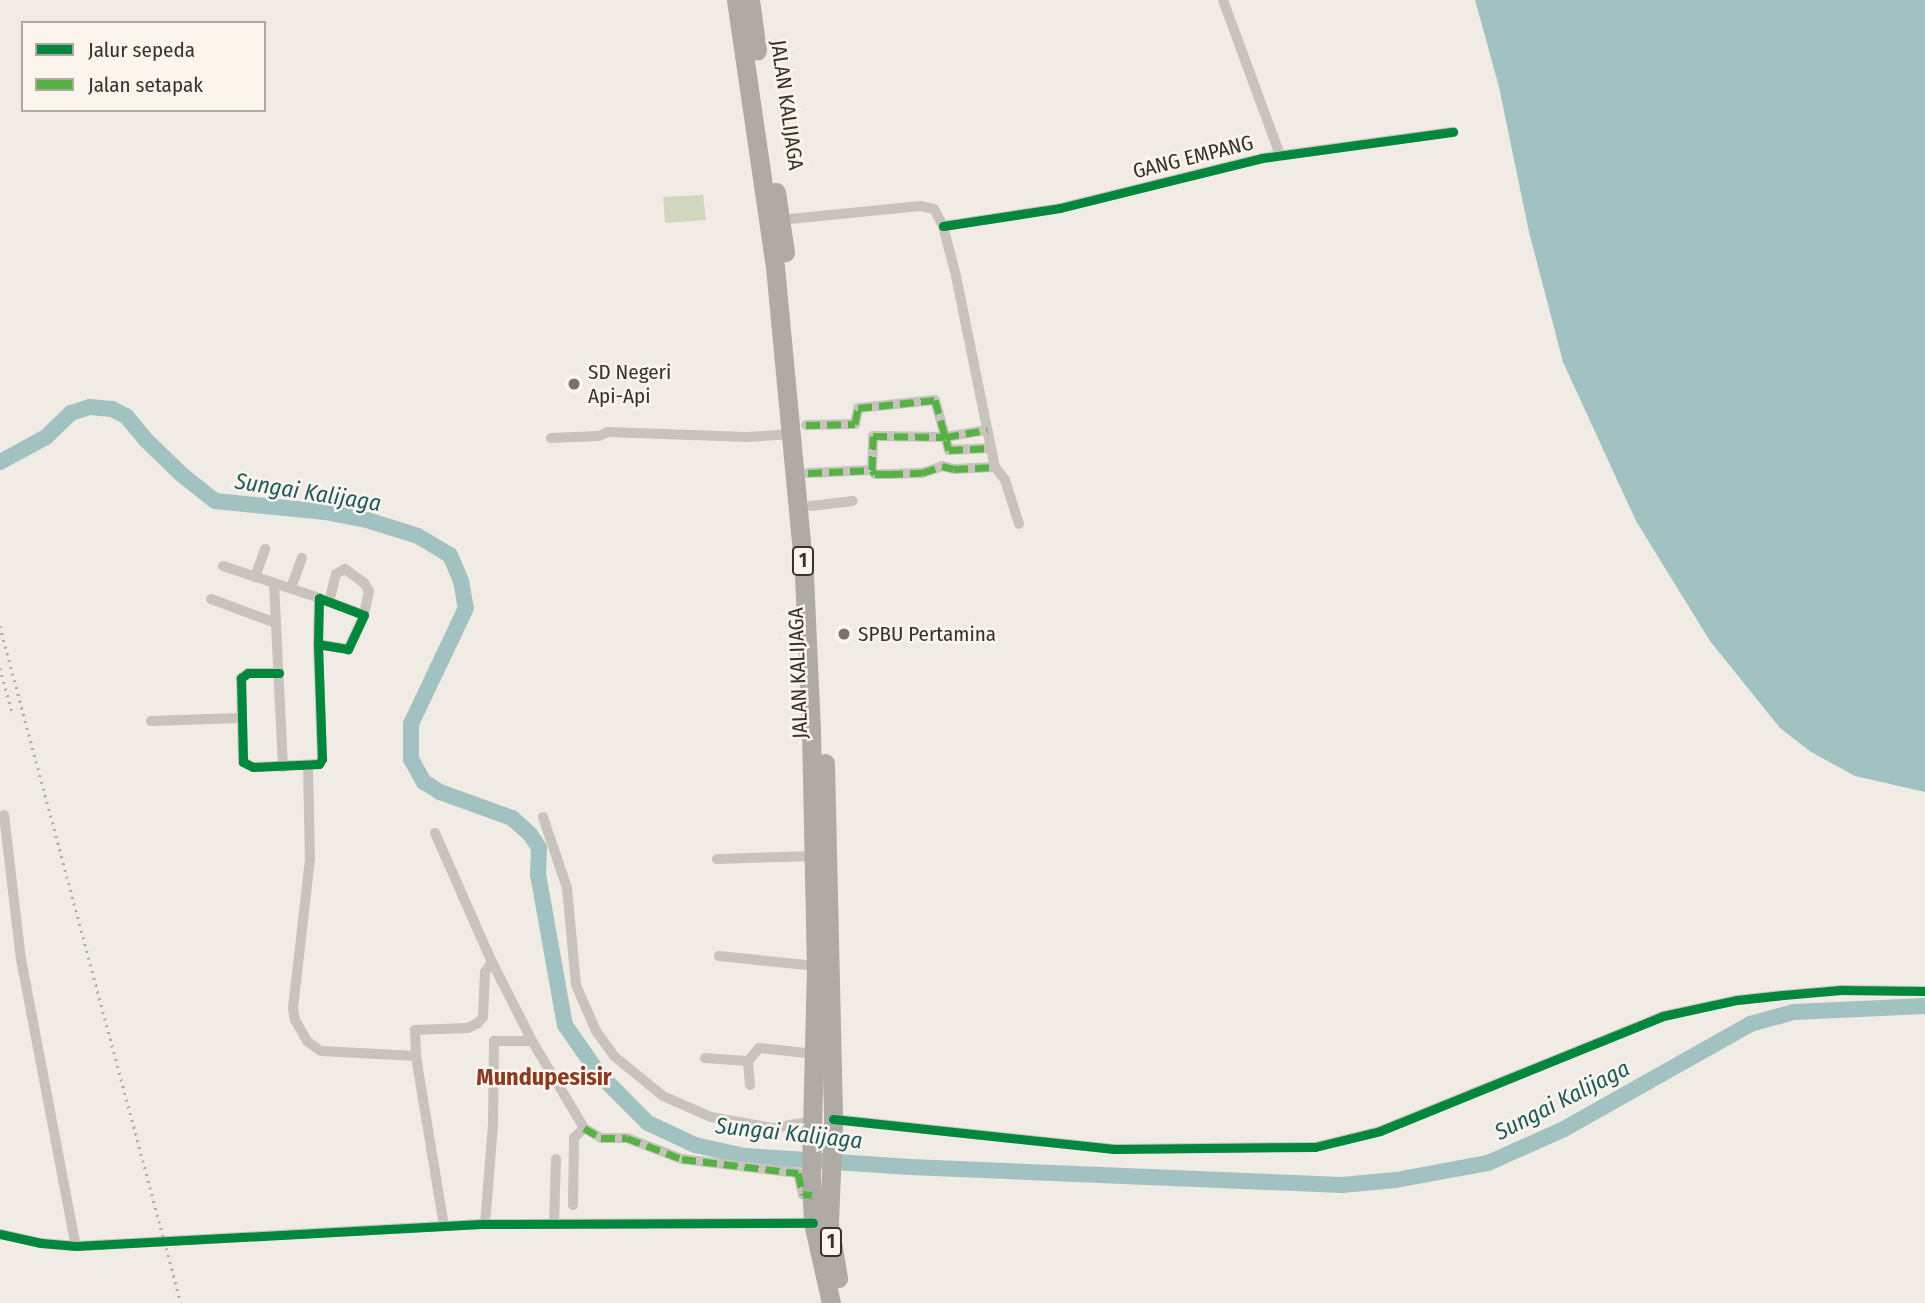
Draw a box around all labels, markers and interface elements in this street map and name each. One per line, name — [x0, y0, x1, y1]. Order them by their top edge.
legend — [21, 21, 266, 112]
text: Jalur sepeda — [88, 37, 195, 63]
street label: JALAN KALIJAGA — [765, 38, 809, 172]
text: Jalan setapak — [88, 72, 203, 98]
street label: GANG EMPANG — [1130, 130, 1256, 184]
place label: SD Negeri Api-Api — [588, 359, 671, 409]
marker: SD Negeri Api-Api — [566, 376, 582, 392]
water label: Sungai Kalijaga — [233, 467, 383, 517]
road number: 1 — [791, 546, 815, 576]
street label: JALAN KALIJAGA — [783, 607, 813, 739]
place label: SPBU Pertamina — [858, 621, 996, 647]
marker: SPBU Pertamina — [836, 626, 852, 642]
water label: Sungai Kalijaga — [1490, 1054, 1634, 1146]
district label: Mundupesisir — [476, 1064, 612, 1092]
water label: Sungai Kalijaga — [714, 1112, 864, 1154]
road number: 1 — [819, 1226, 843, 1258]

